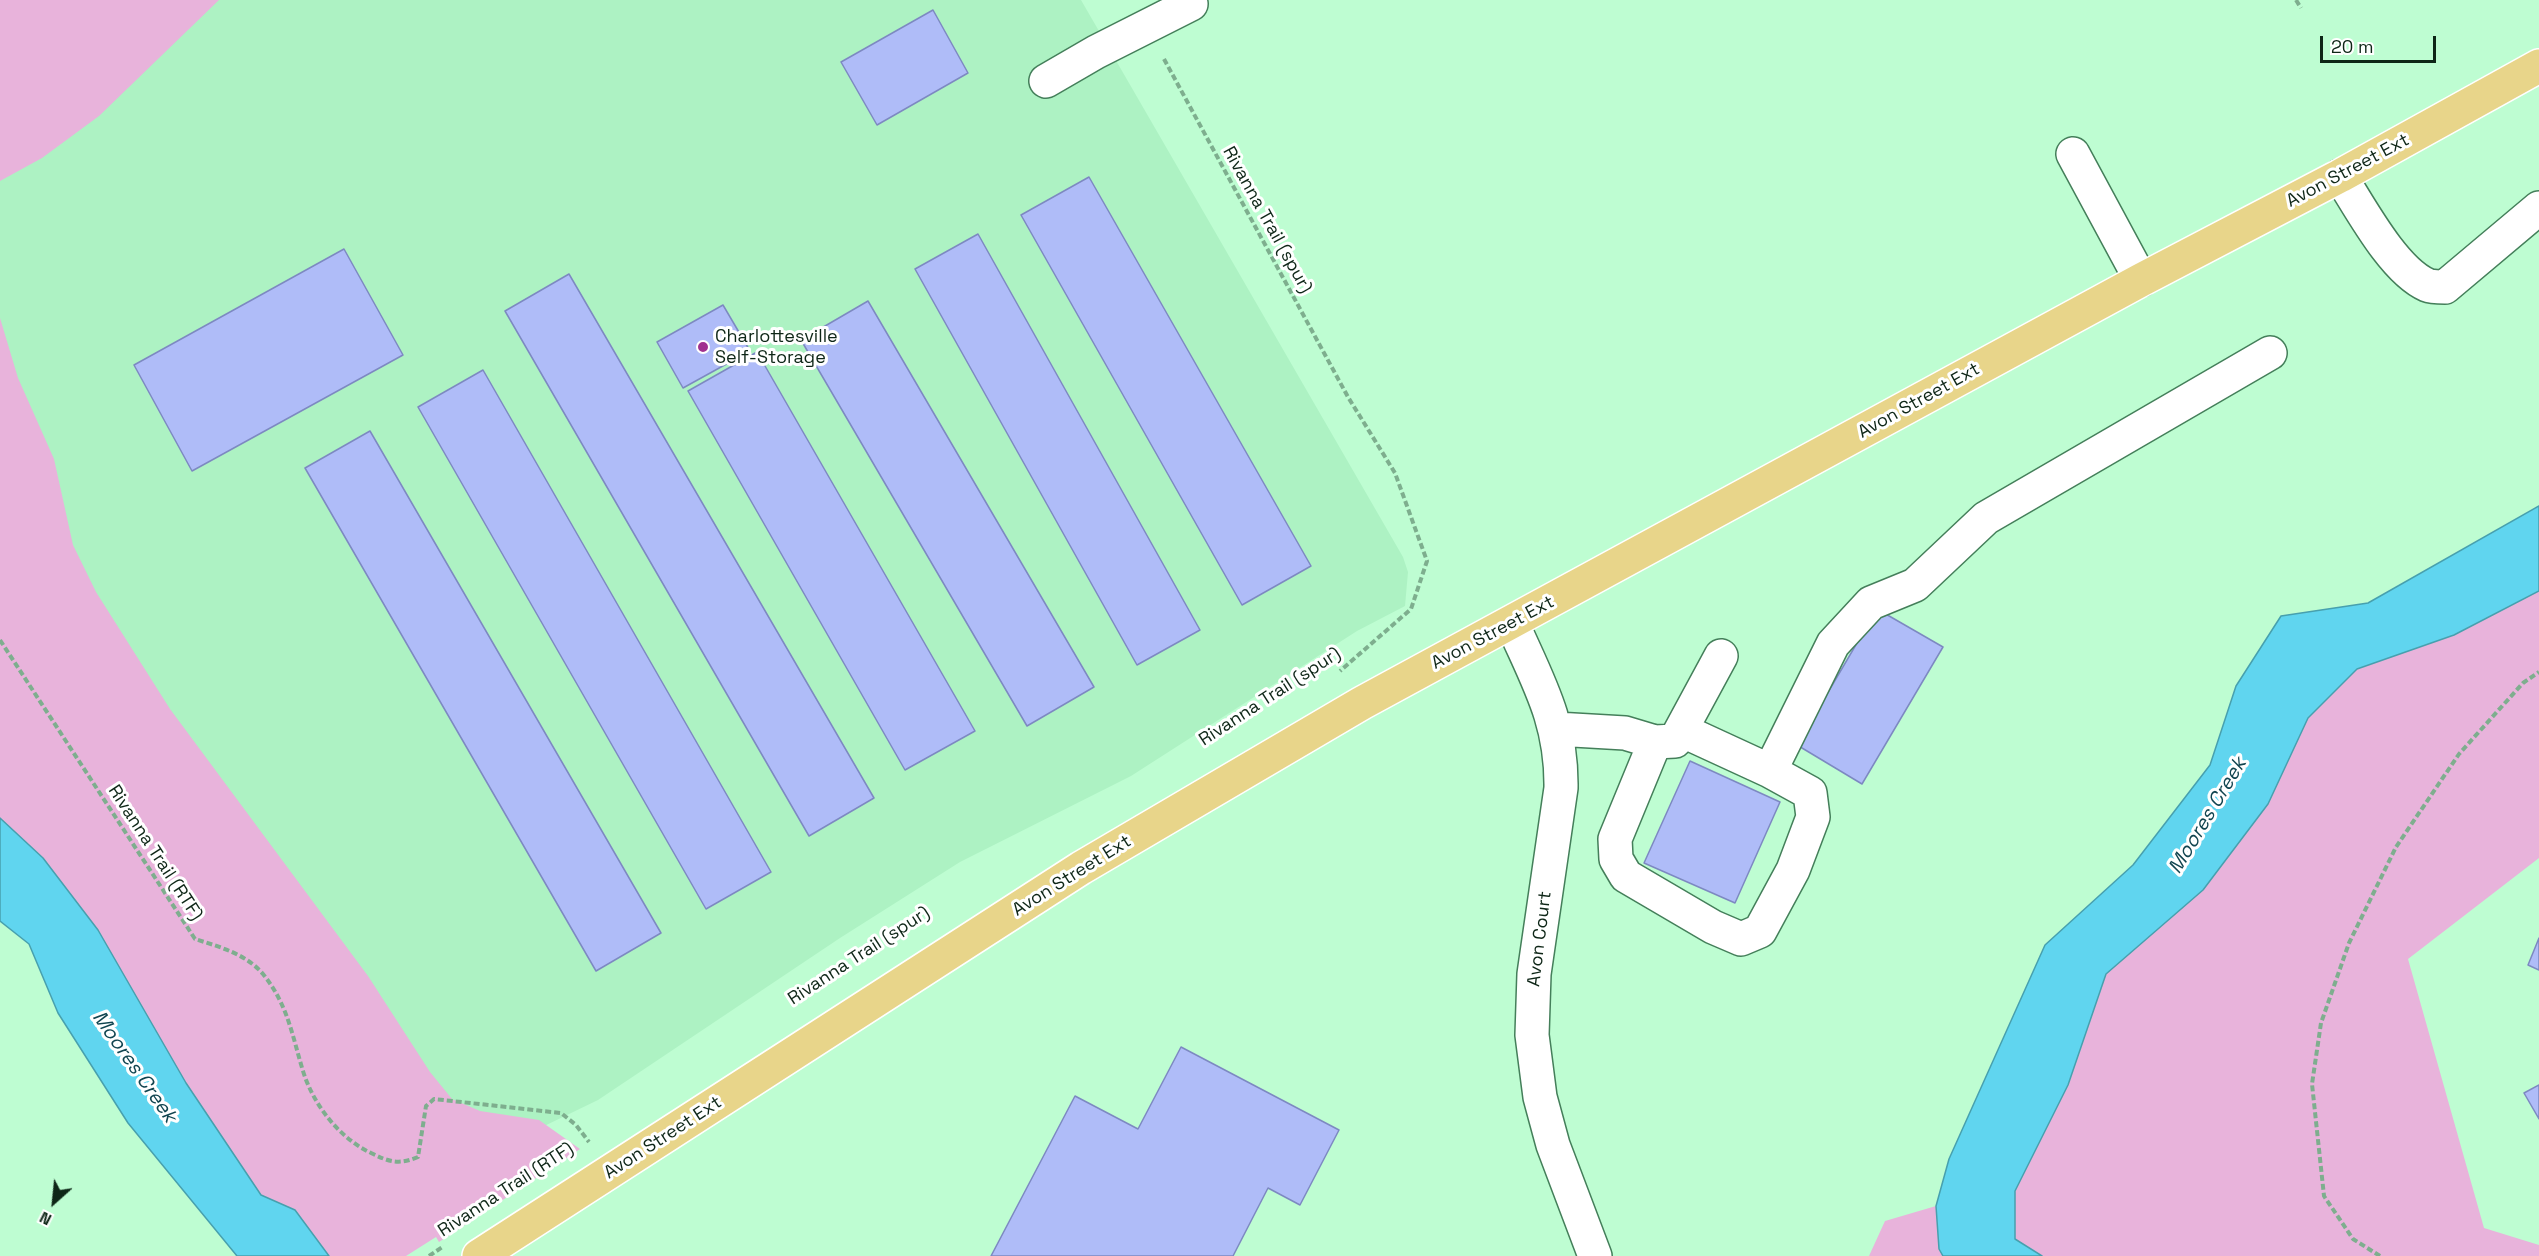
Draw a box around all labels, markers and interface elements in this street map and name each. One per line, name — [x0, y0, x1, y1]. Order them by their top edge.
scale bar — [2323, 24, 2438, 62]
text: 20 m — [2331, 35, 2374, 58]
street label: Avon Street Ext — [2283, 130, 2413, 212]
street label: Rivanna Trail (spur) — [1218, 143, 1316, 297]
place label: Charlottesville Self-Storage — [715, 326, 838, 368]
marker: Charlottesville Self-Storage — [696, 340, 710, 354]
street label: Avon Street Ext — [1854, 359, 1984, 443]
street label: Avon Street Ext — [1428, 592, 1558, 674]
street label: Rivanna Trail (spur) — [1195, 643, 1345, 751]
water label: Moores Creek — [2164, 754, 2252, 878]
street label: Rivanna Trail (RTF) — [103, 781, 207, 925]
street label: Avon Street Ext — [1009, 831, 1135, 921]
street label: Avon Court — [1523, 890, 1557, 988]
street label: Rivanna Trail (spur) — [784, 902, 934, 1010]
water label: Moores Creek — [87, 1006, 181, 1128]
street label: Avon Street Ext — [600, 1092, 726, 1184]
street label: Rivanna Trail (RTF) — [434, 1138, 578, 1242]
north arrow — [24, 1172, 84, 1232]
text: N — [36, 1207, 55, 1230]

